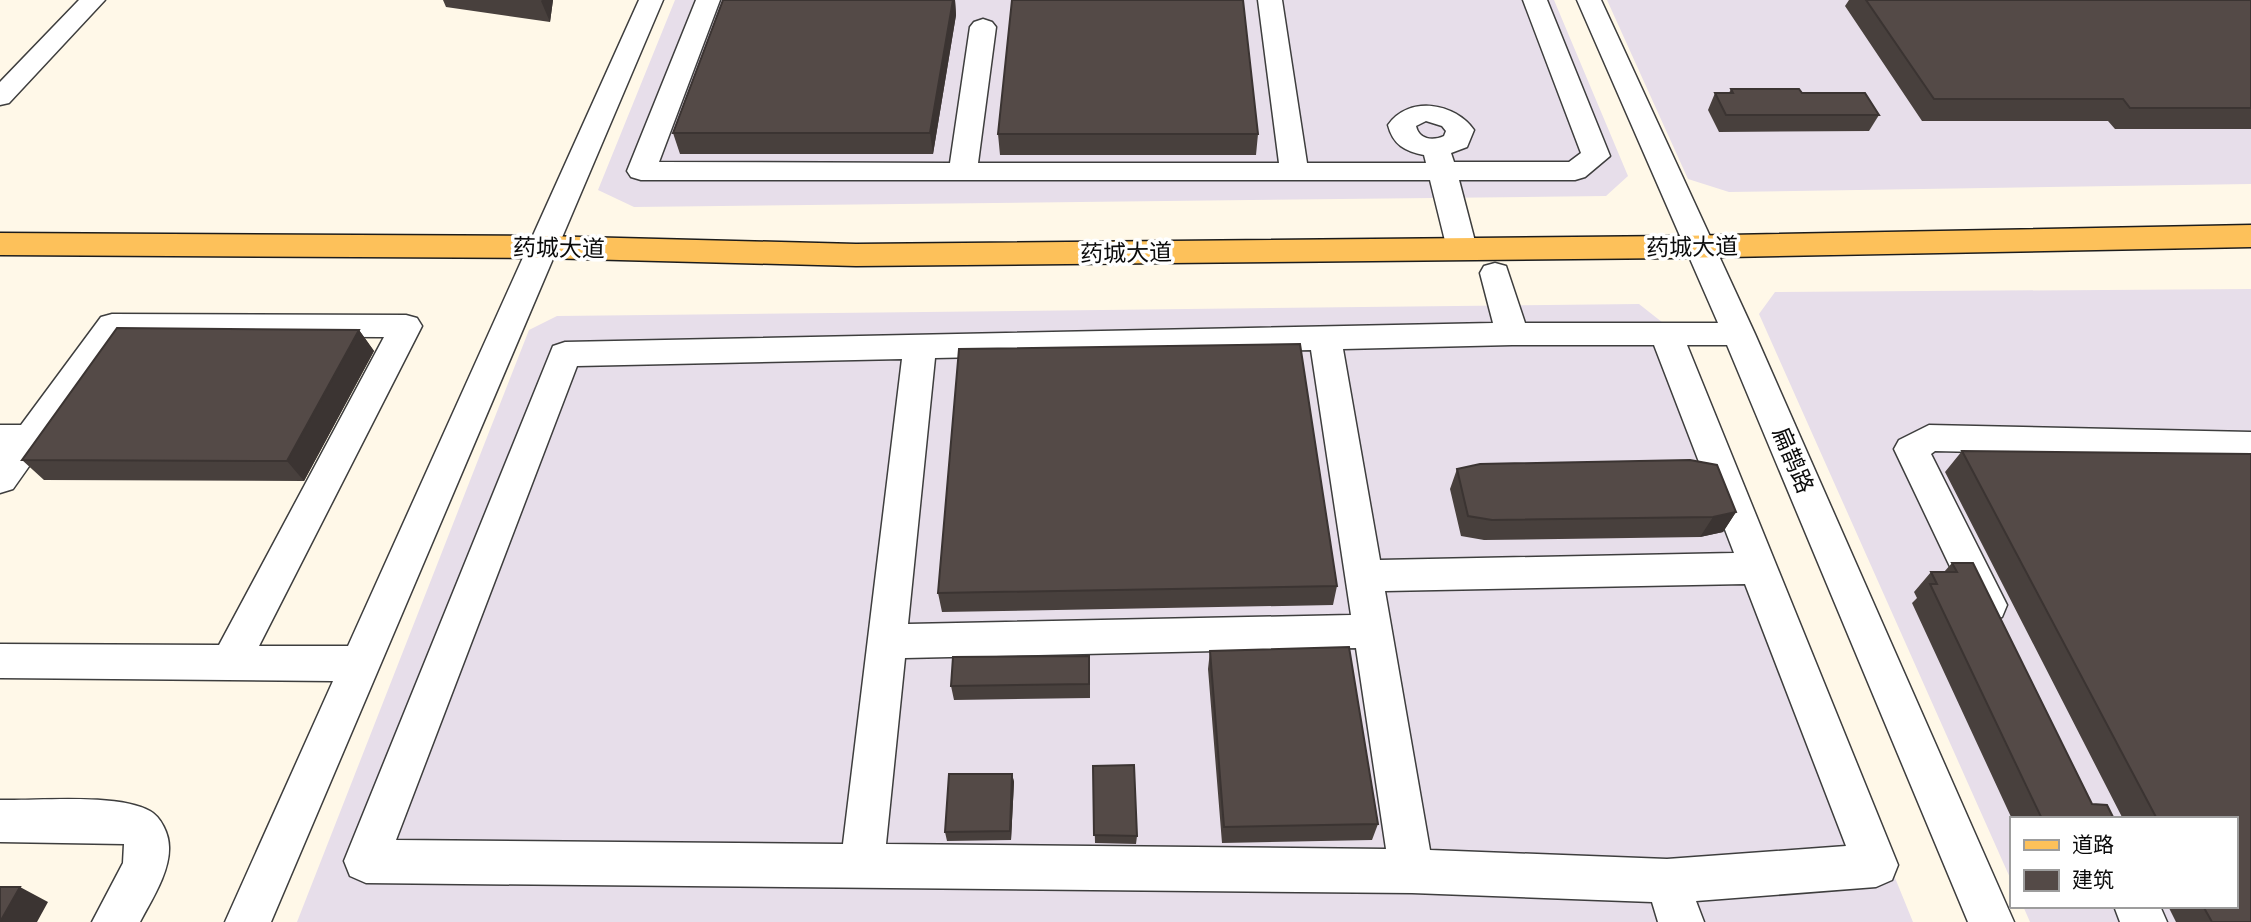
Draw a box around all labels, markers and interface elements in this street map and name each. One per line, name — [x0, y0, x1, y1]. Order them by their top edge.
street label: 药城大道 — [1646, 232, 1738, 262]
street label: 药城大道 — [513, 233, 605, 263]
street label: 药城大道 — [1080, 238, 1172, 268]
street label: 扁鹊路 — [1767, 423, 1819, 497]
legend — [2010, 817, 2237, 908]
text: 道路 — [2072, 832, 2114, 857]
text: 建筑 — [2072, 867, 2114, 892]

